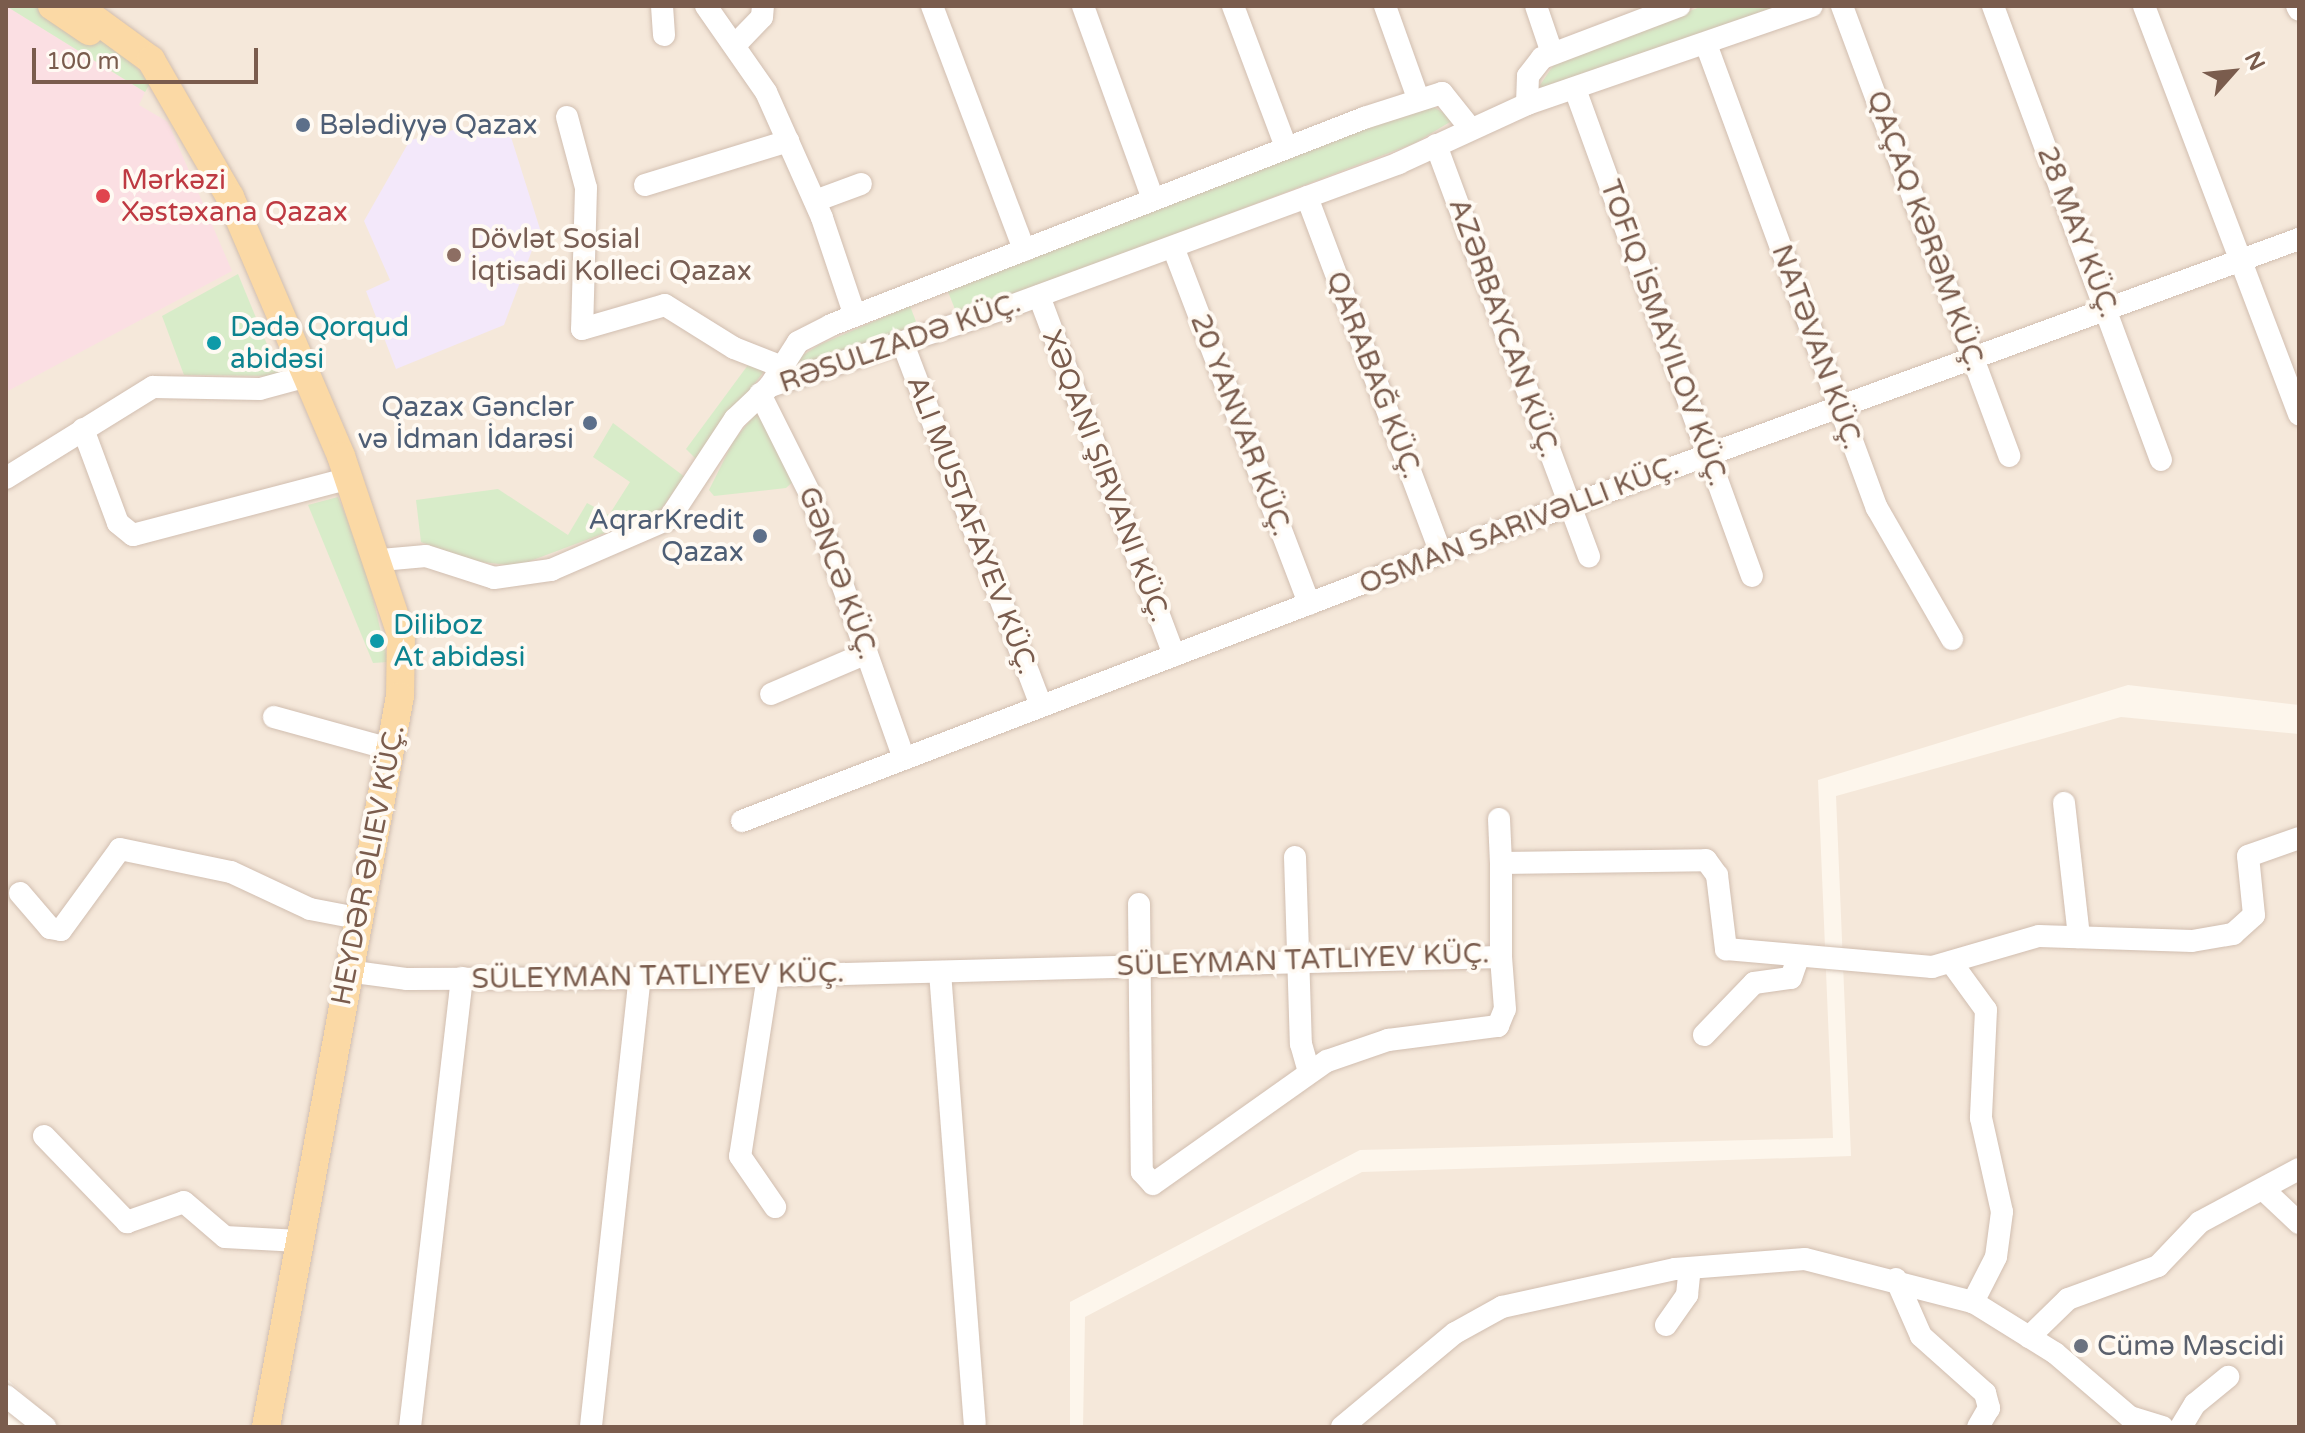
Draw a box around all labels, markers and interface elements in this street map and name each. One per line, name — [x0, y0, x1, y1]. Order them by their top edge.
scale bar — [36, 32, 262, 82]
north arrow — [2193, 32, 2273, 112]
text: 100 m — [46, 47, 120, 76]
text: N — [2239, 47, 2270, 75]
street label: QAÇAQ KƏRƏM KÜÇ. — [1860, 86, 1992, 376]
place label: Bələdiyyə Qazax — [319, 108, 538, 142]
marker: Bələdiyyə Qazax — [294, 116, 312, 134]
street label: 28 MAY KÜÇ. — [2030, 142, 2126, 322]
place label: Mərkəzi Xəstəxana Qazax — [121, 163, 348, 229]
street label: TOFIQ İSMAYILOV KÜÇ. — [1593, 175, 1735, 491]
marker: Mərkəzi Xəstəxana Qazax — [92, 185, 114, 207]
street label: AZƏRBAYCAN KÜÇ. — [1441, 194, 1567, 462]
place label: Dövlət Sosial İqtisadi Kolleci Qazax — [470, 222, 752, 288]
street label: NATƏVAN KÜÇ. — [1764, 240, 1870, 454]
marker: Dövlət Sosial İqtisadi Kolleci Qazax — [445, 246, 463, 264]
street label: QARABAĞ KÜÇ. — [1319, 267, 1429, 483]
street label: RƏSULZADƏ KÜÇ. — [775, 286, 1025, 400]
street label: 20 YANVAR KÜÇ. — [1183, 309, 1299, 541]
place label: Dədə Qorqud abidəsi — [230, 310, 409, 376]
street label: XƏQANI ŞIRVANI KÜÇ. — [1035, 325, 1177, 627]
marker: Dədə Qorqud abidəsi — [205, 334, 223, 352]
street label: ALI MUSTAFAYEV KÜÇ. — [900, 371, 1044, 679]
place label: Qazax Gənclər və İdman İdarəsi — [358, 390, 574, 456]
marker: Qazax Gənclər və İdman İdarəsi — [581, 414, 599, 432]
street label: OSMAN SARIVƏLLI KÜÇ. — [1355, 449, 1683, 601]
street label: GƏNCƏ KÜÇ. — [791, 482, 885, 664]
place label: AqrarKredit Qazax — [588, 503, 744, 569]
marker: AqrarKredit Qazax — [751, 527, 769, 545]
place label: Diliboz At abidəsi — [393, 608, 526, 674]
marker: Diliboz At abidəsi — [368, 632, 386, 650]
street label: HEYDƏR ƏLIEV KÜÇ. — [324, 722, 412, 1008]
street label: SÜLEYMAN TATLIYEV KÜÇ. — [1116, 937, 1490, 983]
street label: SÜLEYMAN TATLIYEV KÜÇ. — [471, 956, 845, 996]
place label: Cümə Məscidi — [2097, 1329, 2285, 1363]
marker: Cümə Məscidi — [2072, 1337, 2090, 1355]

